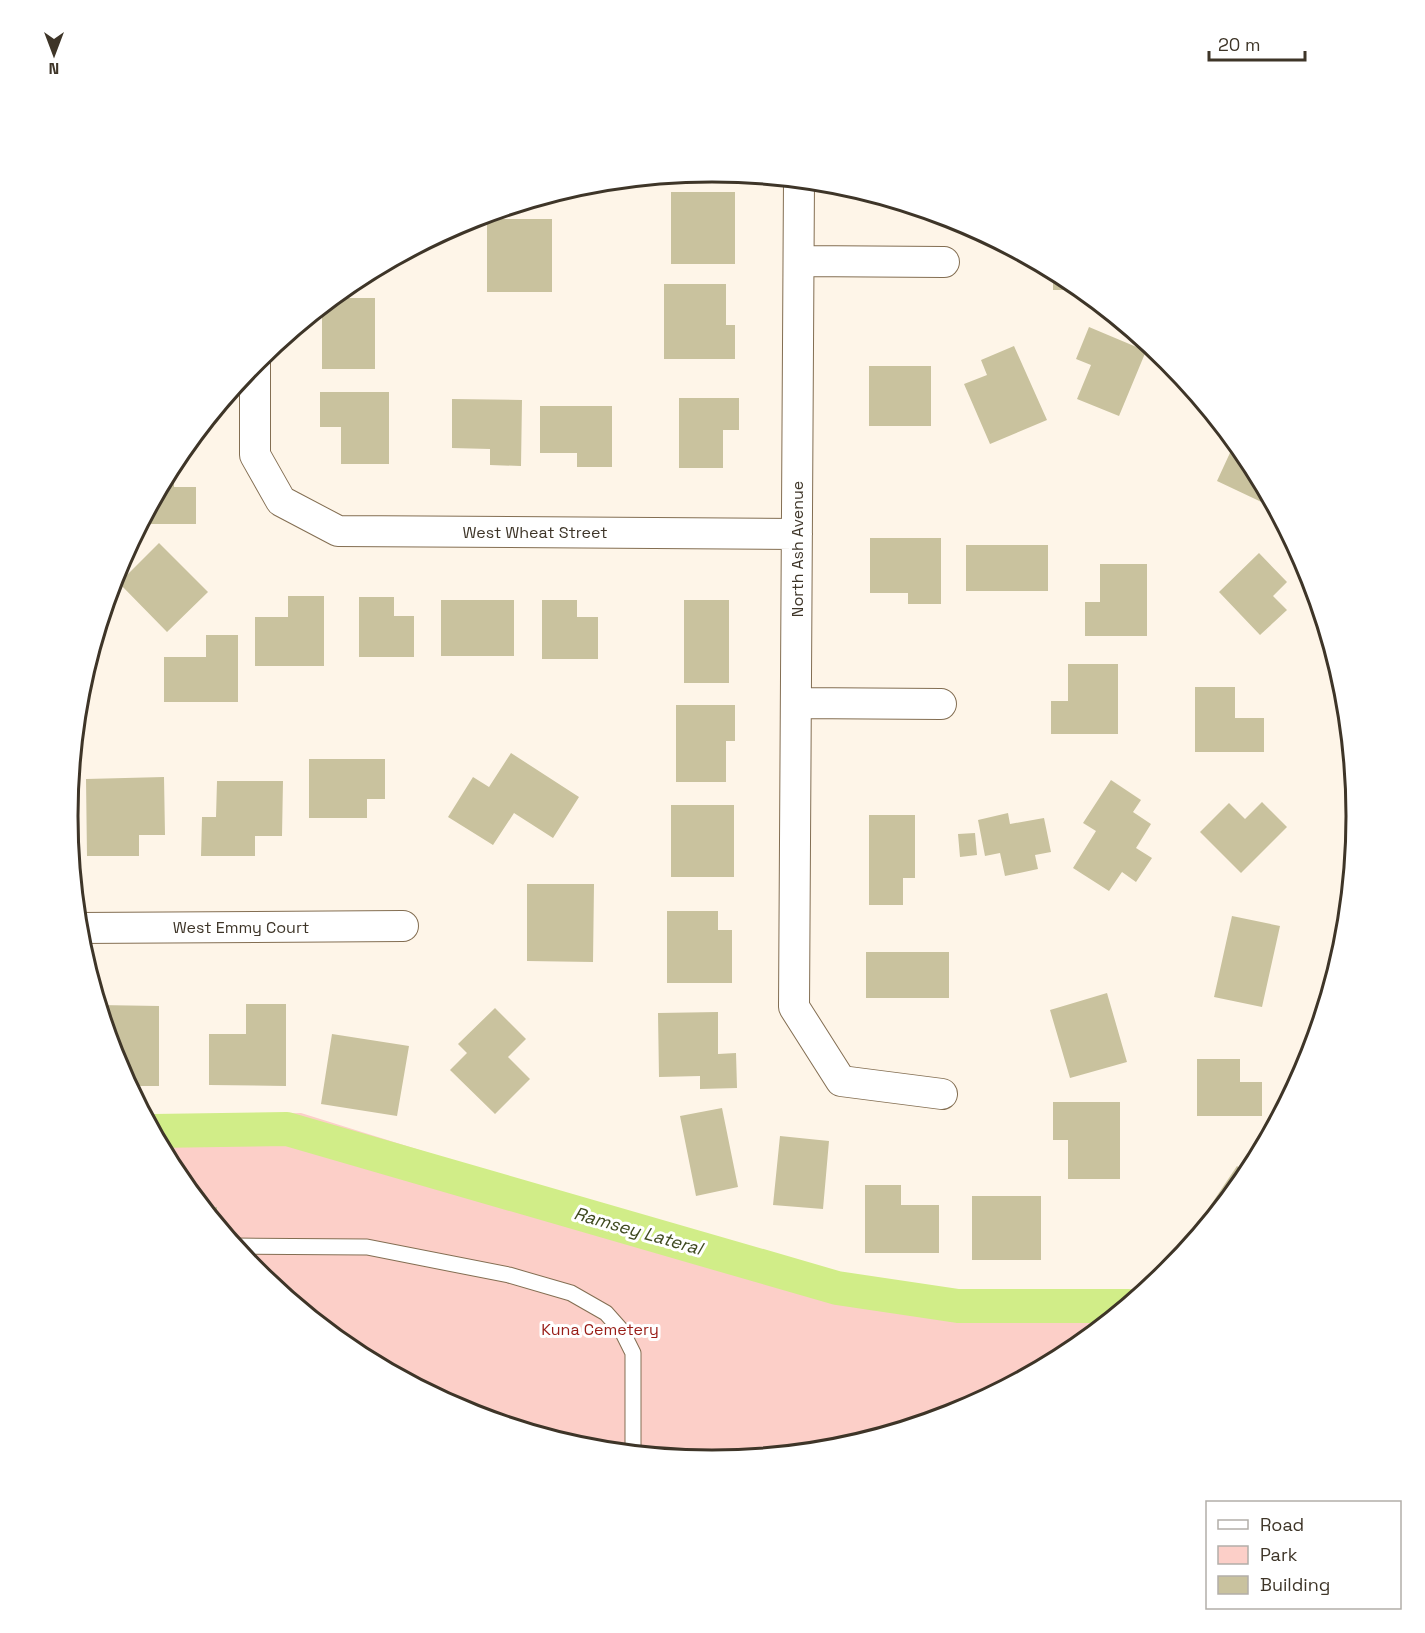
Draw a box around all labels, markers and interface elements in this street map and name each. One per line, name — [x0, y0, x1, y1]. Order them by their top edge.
north arrow — [24, 24, 84, 84]
scale bar — [1209, 24, 1305, 62]
text: 20 m — [1218, 33, 1261, 56]
text: N — [49, 58, 59, 79]
street label: North Ash Avenue — [787, 481, 808, 617]
street label: West Wheat Street — [462, 522, 608, 543]
street label: West Emmy Court — [173, 917, 309, 938]
water label: Ramsey Lateral — [571, 1201, 707, 1261]
park label: Kuna Cemetery — [541, 1319, 659, 1340]
legend — [1206, 1501, 1401, 1609]
text: Road — [1260, 1513, 1304, 1536]
text: Park — [1260, 1543, 1298, 1566]
text: Building — [1260, 1573, 1330, 1596]

